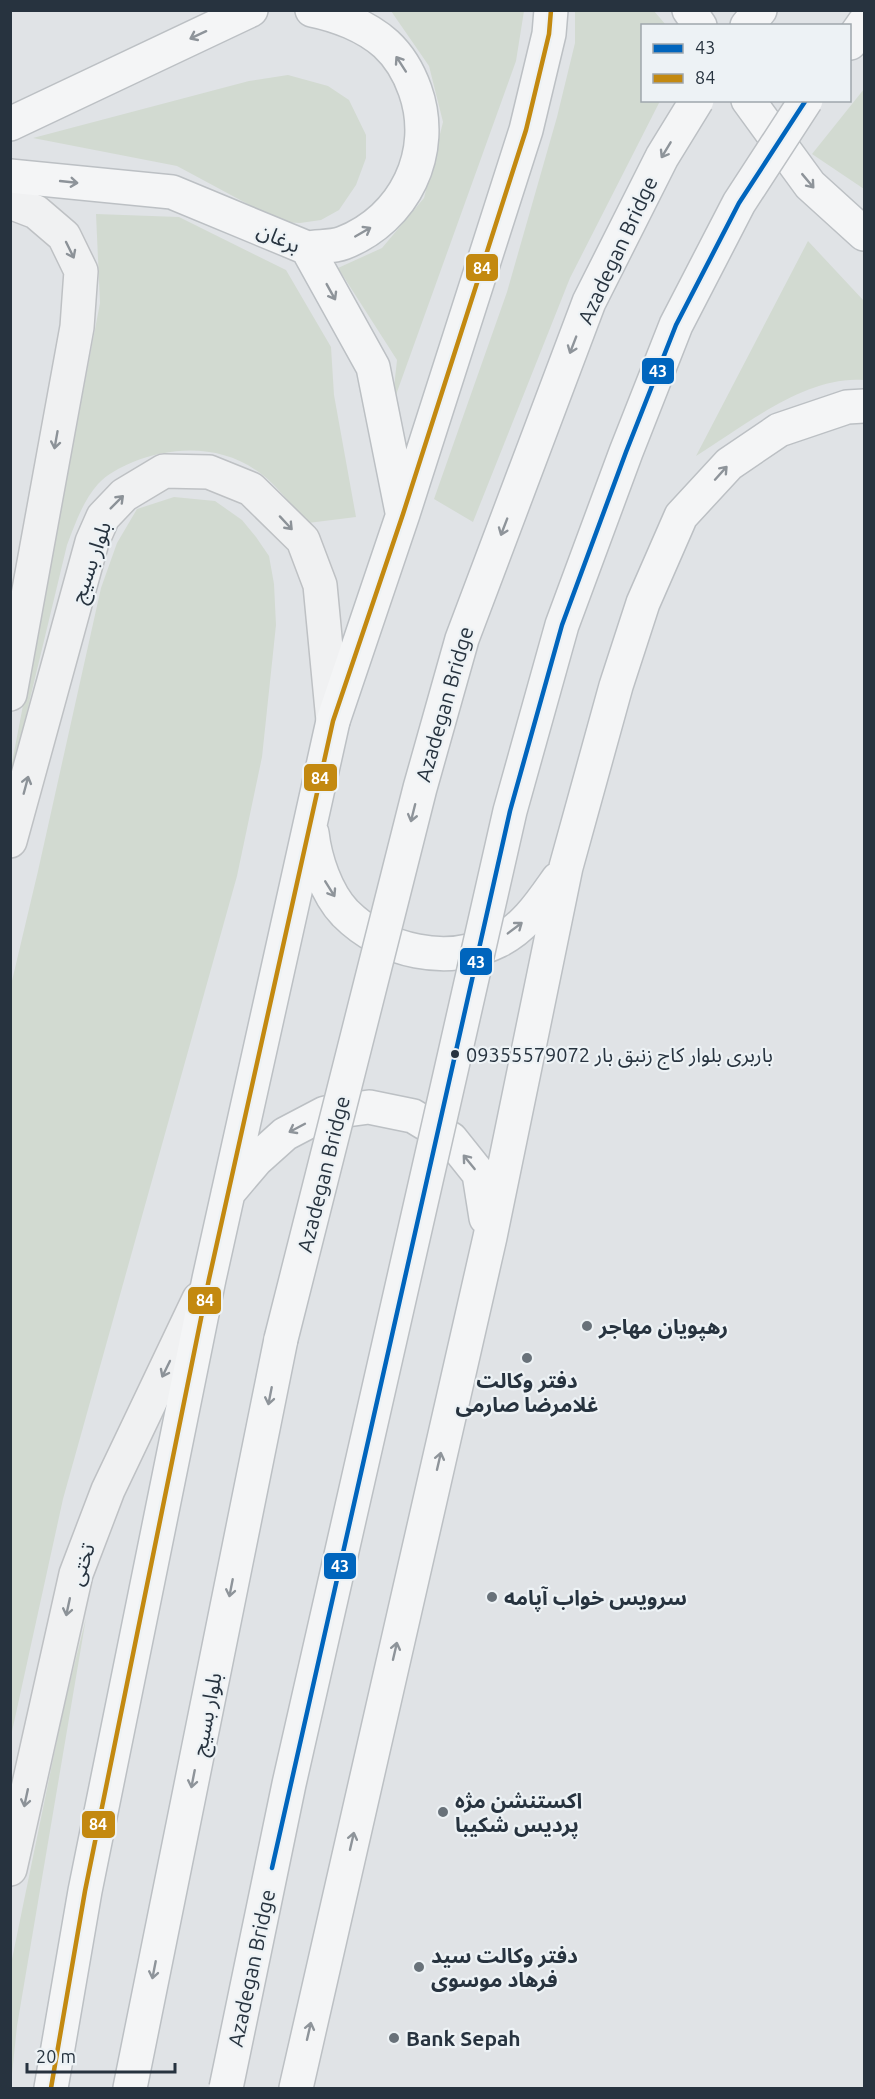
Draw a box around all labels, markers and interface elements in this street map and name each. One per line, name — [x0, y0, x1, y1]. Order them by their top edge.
legend — [641, 24, 851, 102]
one-way arrow — [189, 30, 207, 42]
text: 43 — [695, 37, 715, 57]
one-way arrow — [395, 56, 407, 73]
text: 84 — [695, 67, 715, 87]
one-way arrow — [659, 141, 671, 158]
street label: Azadegan Bridge — [572, 172, 662, 328]
one-way arrow — [801, 173, 815, 188]
one-way arrow — [58, 177, 78, 188]
street label: برغان — [253, 217, 304, 258]
one-way arrow — [354, 226, 371, 238]
one-way arrow — [65, 240, 77, 258]
line badge: 84 — [465, 253, 499, 282]
text: 84 — [473, 259, 491, 277]
one-way arrow — [326, 282, 337, 300]
one-way arrow — [567, 335, 578, 354]
line badge: 43 — [641, 357, 675, 385]
text: 43 — [649, 362, 667, 380]
one-way arrow — [50, 430, 61, 450]
one-way arrow — [714, 466, 728, 481]
one-way arrow — [110, 494, 125, 509]
one-way arrow — [279, 515, 294, 530]
one-way arrow — [498, 517, 509, 536]
street label: بلوار بسیج — [65, 518, 119, 607]
street label: Azadegan Bridge — [410, 624, 478, 784]
line badge: 84 — [303, 763, 338, 792]
text: 84 — [311, 769, 329, 787]
one-way arrow — [21, 775, 32, 794]
one-way arrow — [407, 803, 419, 822]
one-way arrow — [324, 880, 336, 897]
one-way arrow — [507, 922, 523, 934]
line badge: 43 — [459, 947, 493, 976]
text: 43 — [467, 953, 485, 971]
place label: باربری بلوار کاج زنبق بار 09355579072 — [466, 1043, 773, 1070]
marker: باربری بلوار کاج زنبق بار 09355579072 — [449, 1048, 461, 1060]
street label: Azadegan Bridge — [292, 1093, 354, 1255]
one-way arrow — [289, 1122, 306, 1134]
one-way arrow — [463, 1154, 476, 1170]
line badge: 84 — [187, 1286, 222, 1315]
text: 84 — [196, 1291, 214, 1309]
place label: رهپویان مهاجر — [598, 1314, 728, 1341]
marker: رهپویان مهاجر — [580, 1319, 594, 1333]
marker: دفتر وکالت غلامرضا صارمی — [520, 1351, 534, 1365]
one-way arrow — [159, 1360, 171, 1378]
place label: دفتر وکالت غلامرضا صارمی — [455, 1368, 599, 1417]
one-way arrow — [264, 1386, 275, 1406]
one-way arrow — [433, 1452, 445, 1471]
street label: تختی — [63, 1540, 100, 1588]
line badge: 43 — [323, 1552, 357, 1580]
text: 43 — [331, 1557, 349, 1575]
one-way arrow — [225, 1577, 236, 1597]
place label: سرویس خواب آپامه — [504, 1585, 687, 1612]
marker: سرویس خواب آپامه — [485, 1590, 499, 1604]
one-way arrow — [62, 1597, 73, 1617]
one-way arrow — [390, 1642, 402, 1661]
street label: بلوار بسیج — [186, 1670, 230, 1758]
one-way arrow — [187, 1768, 198, 1788]
one-way arrow — [20, 1787, 31, 1807]
place label: اکستنشن مژه پردیس شکیبا — [455, 1788, 582, 1839]
marker: اکستنشن مژه پردیس شکیبا — [436, 1805, 450, 1819]
line badge: 84 — [81, 1810, 116, 1839]
text: 84 — [89, 1815, 107, 1833]
one-way arrow — [347, 1832, 358, 1852]
street label: Azadegan Bridge — [223, 1887, 279, 2049]
place label: دفتر وکالت سید فرهاد موسوی — [431, 1943, 578, 1992]
one-way arrow — [148, 1960, 159, 1979]
marker: دفتر وکالت سید فرهاد موسوی — [412, 1960, 426, 1974]
one-way arrow — [303, 2022, 315, 2041]
place label: Bank Sepah — [406, 2026, 521, 2050]
marker: Bank Sepah — [387, 2031, 401, 2045]
scale bar — [27, 2036, 176, 2074]
text: 20 m — [36, 2046, 76, 2066]

